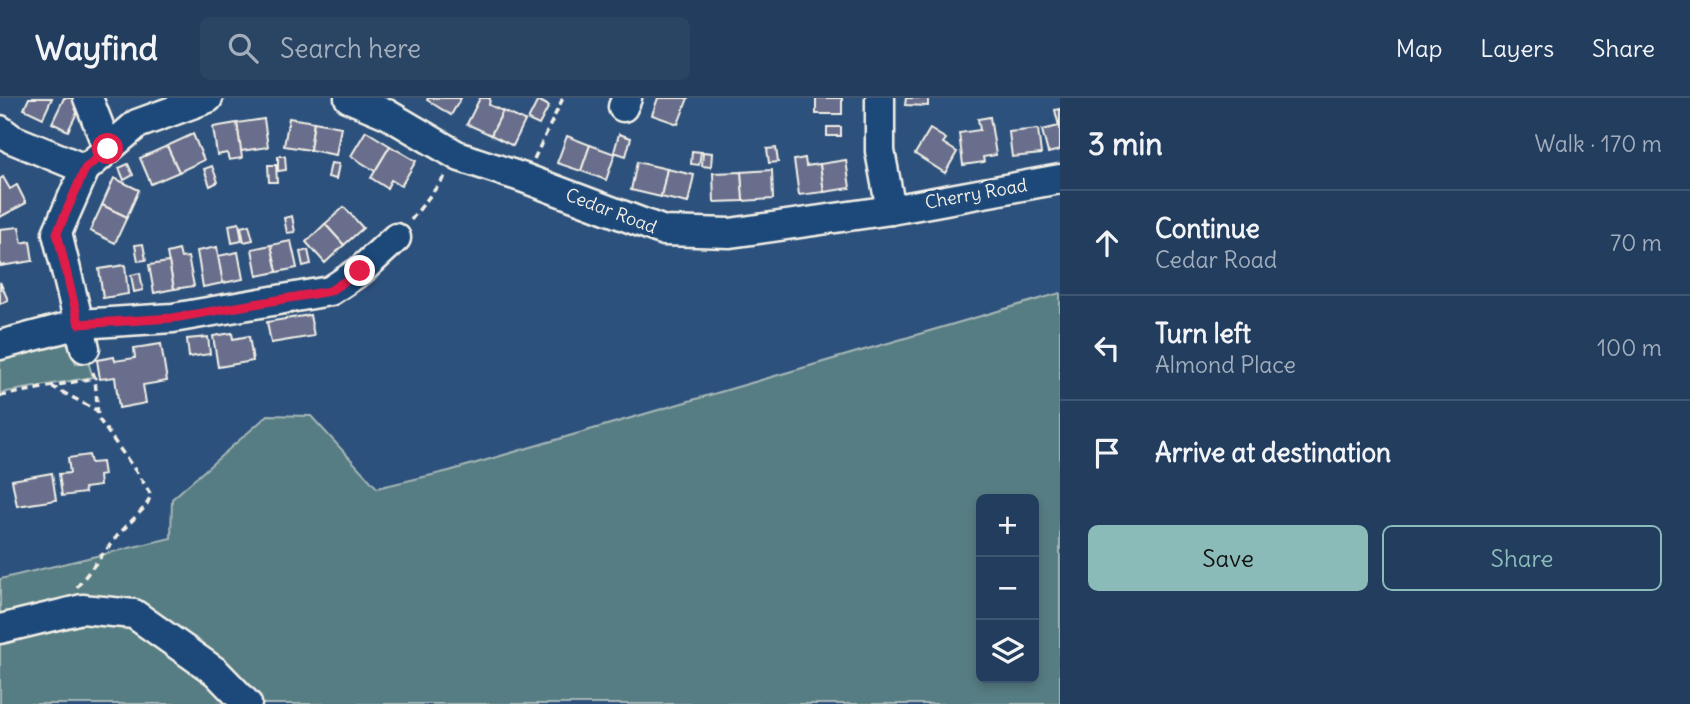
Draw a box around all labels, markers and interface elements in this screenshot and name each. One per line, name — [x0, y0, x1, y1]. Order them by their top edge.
search box — [200, 17, 690, 80]
text: Wayfind — [35, 27, 158, 69]
icon: search — [224, 29, 262, 67]
text: Search here — [280, 32, 421, 65]
text: Map — [1396, 33, 1442, 63]
text: Layers — [1480, 33, 1554, 63]
text: Share — [1592, 33, 1655, 63]
text: 3 min — [1088, 125, 1163, 163]
text: Walk · 170 m — [1535, 129, 1662, 158]
route start — [92, 133, 123, 164]
street label: Cherry Road — [923, 173, 1029, 214]
street label: Cedar Road — [562, 183, 660, 239]
text: Continue — [1155, 212, 1260, 245]
icon: ahead — [1088, 224, 1126, 262]
text: 70 m — [1610, 228, 1662, 257]
text: Cedar Road — [1155, 245, 1277, 274]
route end — [344, 255, 375, 286]
text: Turn left — [1155, 317, 1251, 350]
icon: left — [1088, 329, 1126, 367]
text: 100 m — [1597, 333, 1662, 362]
text: Almond Place — [1155, 350, 1296, 379]
icon: arrive — [1088, 434, 1126, 472]
text: Arrive at destination — [1155, 436, 1391, 469]
map controls — [976, 494, 1039, 683]
button: + — [976, 494, 1039, 557]
button: Save — [1088, 525, 1368, 591]
button: Share — [1382, 525, 1662, 591]
button: − — [976, 557, 1039, 620]
button: layers — [976, 620, 1039, 683]

